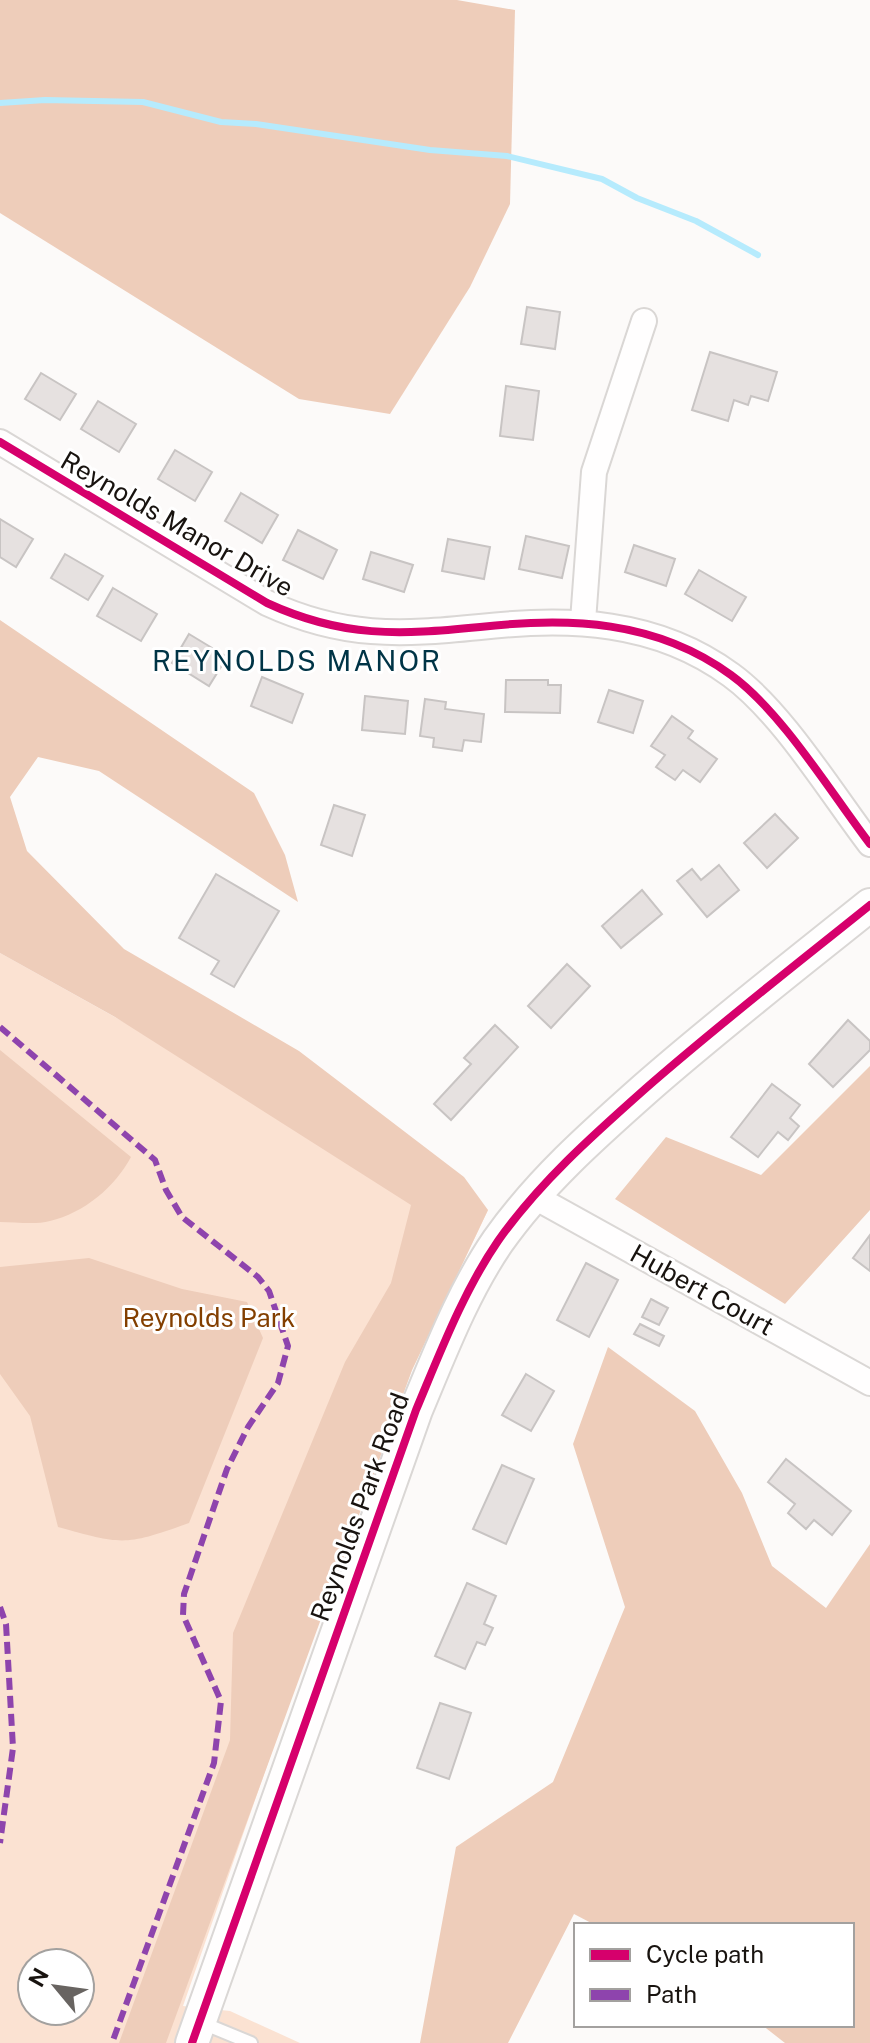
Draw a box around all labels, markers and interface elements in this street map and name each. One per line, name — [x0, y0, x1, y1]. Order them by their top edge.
street label: Reynolds Manor Drive — [56, 444, 299, 603]
district label: REYNOLDS MANOR — [152, 644, 442, 677]
street label: Hubert Court — [625, 1237, 779, 1342]
park label: Reynolds Park — [123, 1302, 295, 1333]
street label: Reynolds Park Road — [304, 1388, 415, 1625]
legend — [574, 1923, 854, 2027]
text: Cycle path — [646, 1940, 764, 1968]
north arrow — [16, 1947, 96, 2027]
text: N — [23, 1963, 54, 1991]
text: Path — [646, 1980, 697, 2008]

